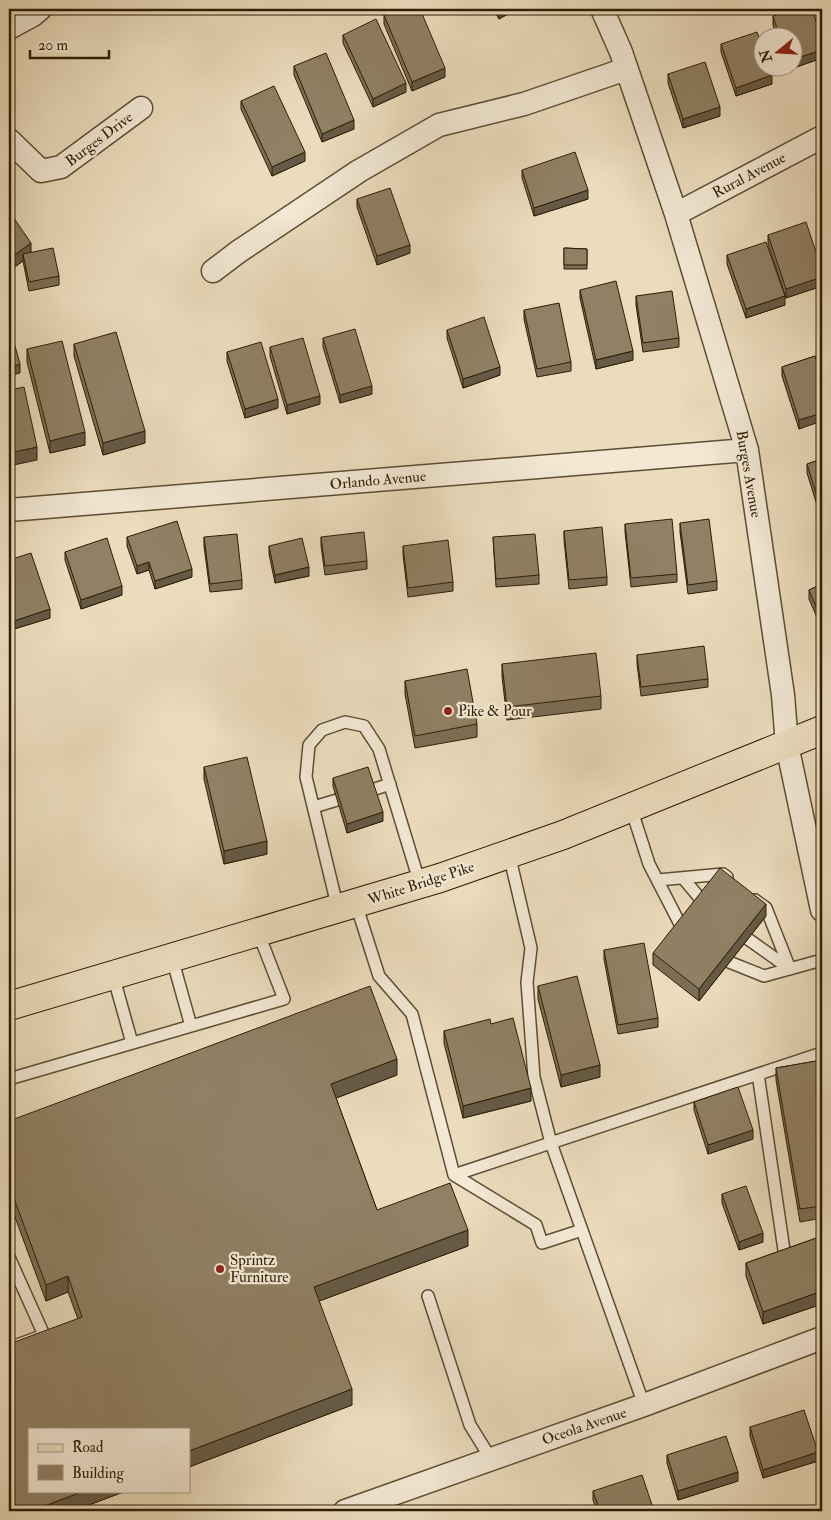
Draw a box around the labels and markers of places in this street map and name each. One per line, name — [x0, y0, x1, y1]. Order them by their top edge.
place label: Pike & Pour — [458, 702, 532, 721]
marker: Pike & Pour — [442, 705, 454, 717]
place label: Sprintz Furniture — [230, 1251, 288, 1287]
marker: Sprintz Furniture — [214, 1263, 226, 1275]

